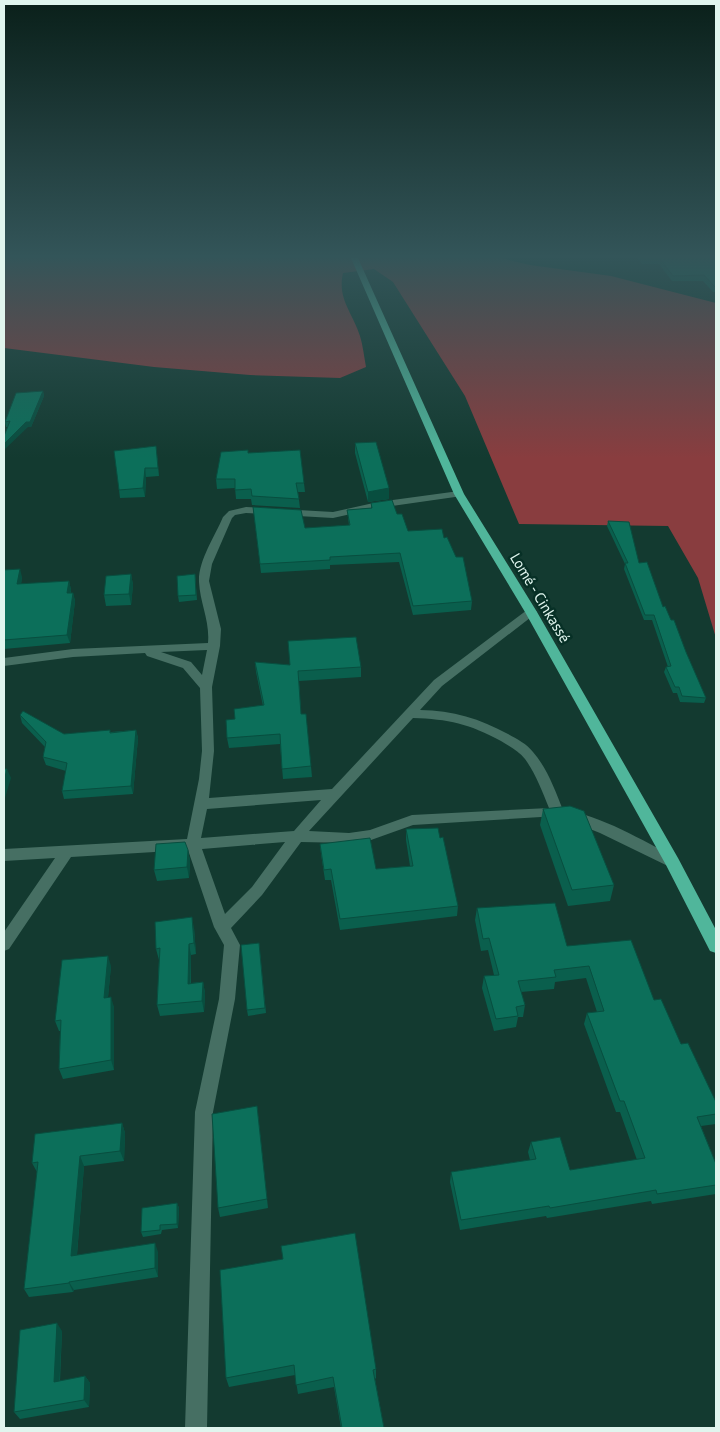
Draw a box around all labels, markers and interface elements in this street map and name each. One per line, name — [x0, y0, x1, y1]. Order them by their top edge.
street label: Lomé - Cinkassé — [506, 549, 575, 646]

